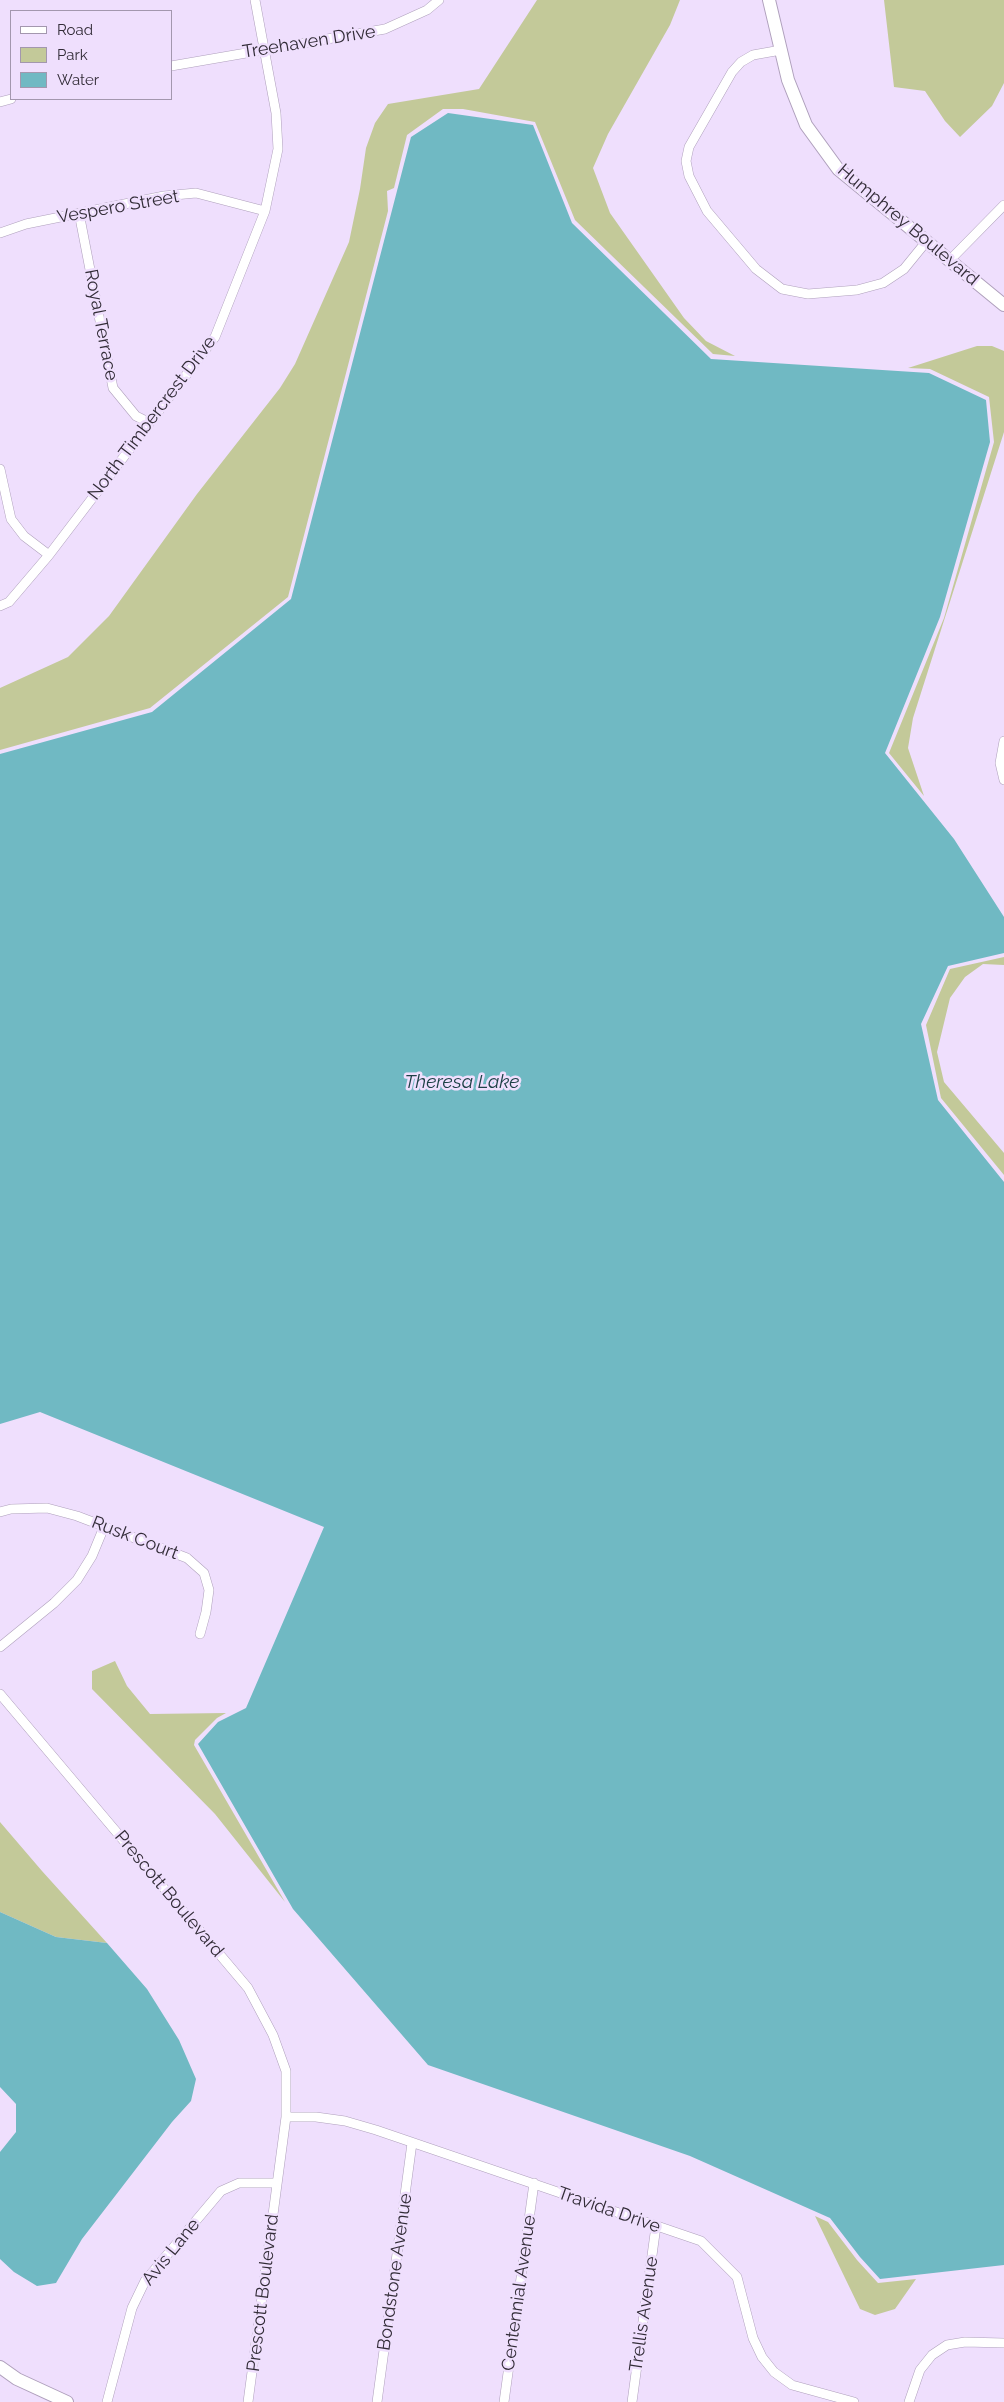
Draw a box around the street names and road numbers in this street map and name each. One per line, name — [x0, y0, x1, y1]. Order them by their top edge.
street label: Treehaven Drive — [241, 21, 377, 63]
street label: Humphrey Boulevard — [833, 160, 983, 290]
street label: Vespero Street — [55, 186, 181, 228]
street label: Royal Terrace — [80, 268, 122, 382]
street label: North Timbercrest Drive — [83, 332, 221, 504]
street label: Rusk Court — [89, 1512, 181, 1564]
street label: Prescott Boulevard — [110, 1826, 228, 1962]
street label: Travida Drive — [555, 2182, 663, 2238]
street label: Bondstone Avenue — [373, 2192, 417, 2352]
street label: Prescott Boulevard — [243, 2213, 283, 2373]
street label: Avis Lane — [138, 2214, 204, 2290]
street label: Centennial Avenue — [497, 2214, 541, 2372]
street label: Trellis Avenue — [625, 2255, 663, 2373]

